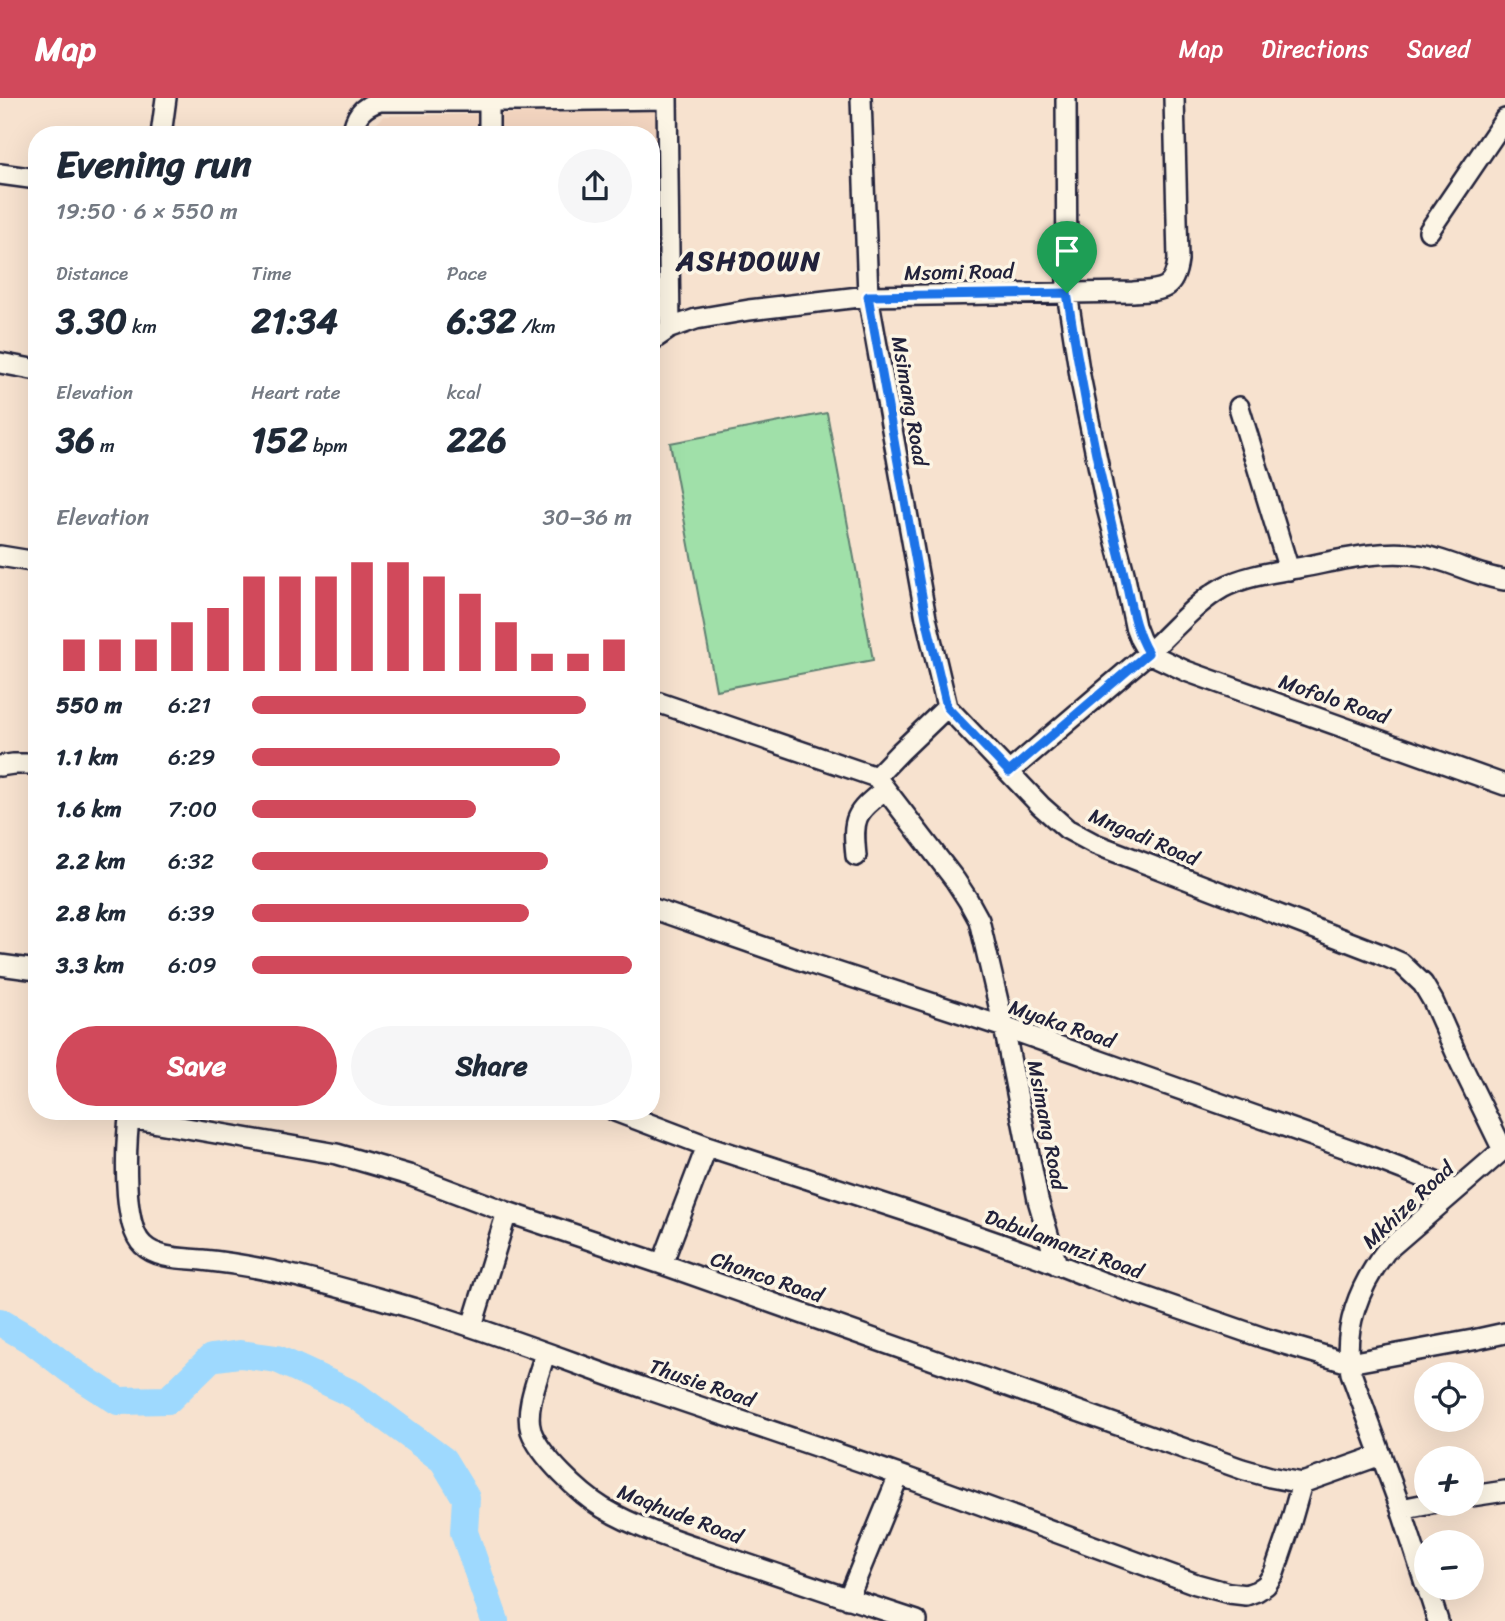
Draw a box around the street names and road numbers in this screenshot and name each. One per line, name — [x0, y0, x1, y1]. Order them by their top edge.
street label: Msomi Road — [904, 252, 1016, 292]
street label: Msimang Road — [880, 333, 940, 471]
street label: Mofolo Road — [1274, 662, 1396, 736]
street label: Mngadi Road — [1083, 797, 1207, 878]
street label: Myaka Road — [1004, 988, 1122, 1061]
street label: Msimang Road — [1016, 1057, 1079, 1195]
street label: Mkhize Road — [1353, 1150, 1465, 1258]
street label: Dabulamanzi Road — [979, 1198, 1150, 1291]
street label: Chonco Road — [705, 1240, 831, 1315]
street label: Thusie Road — [644, 1347, 762, 1419]
street label: Maqhude Road — [612, 1473, 750, 1556]

